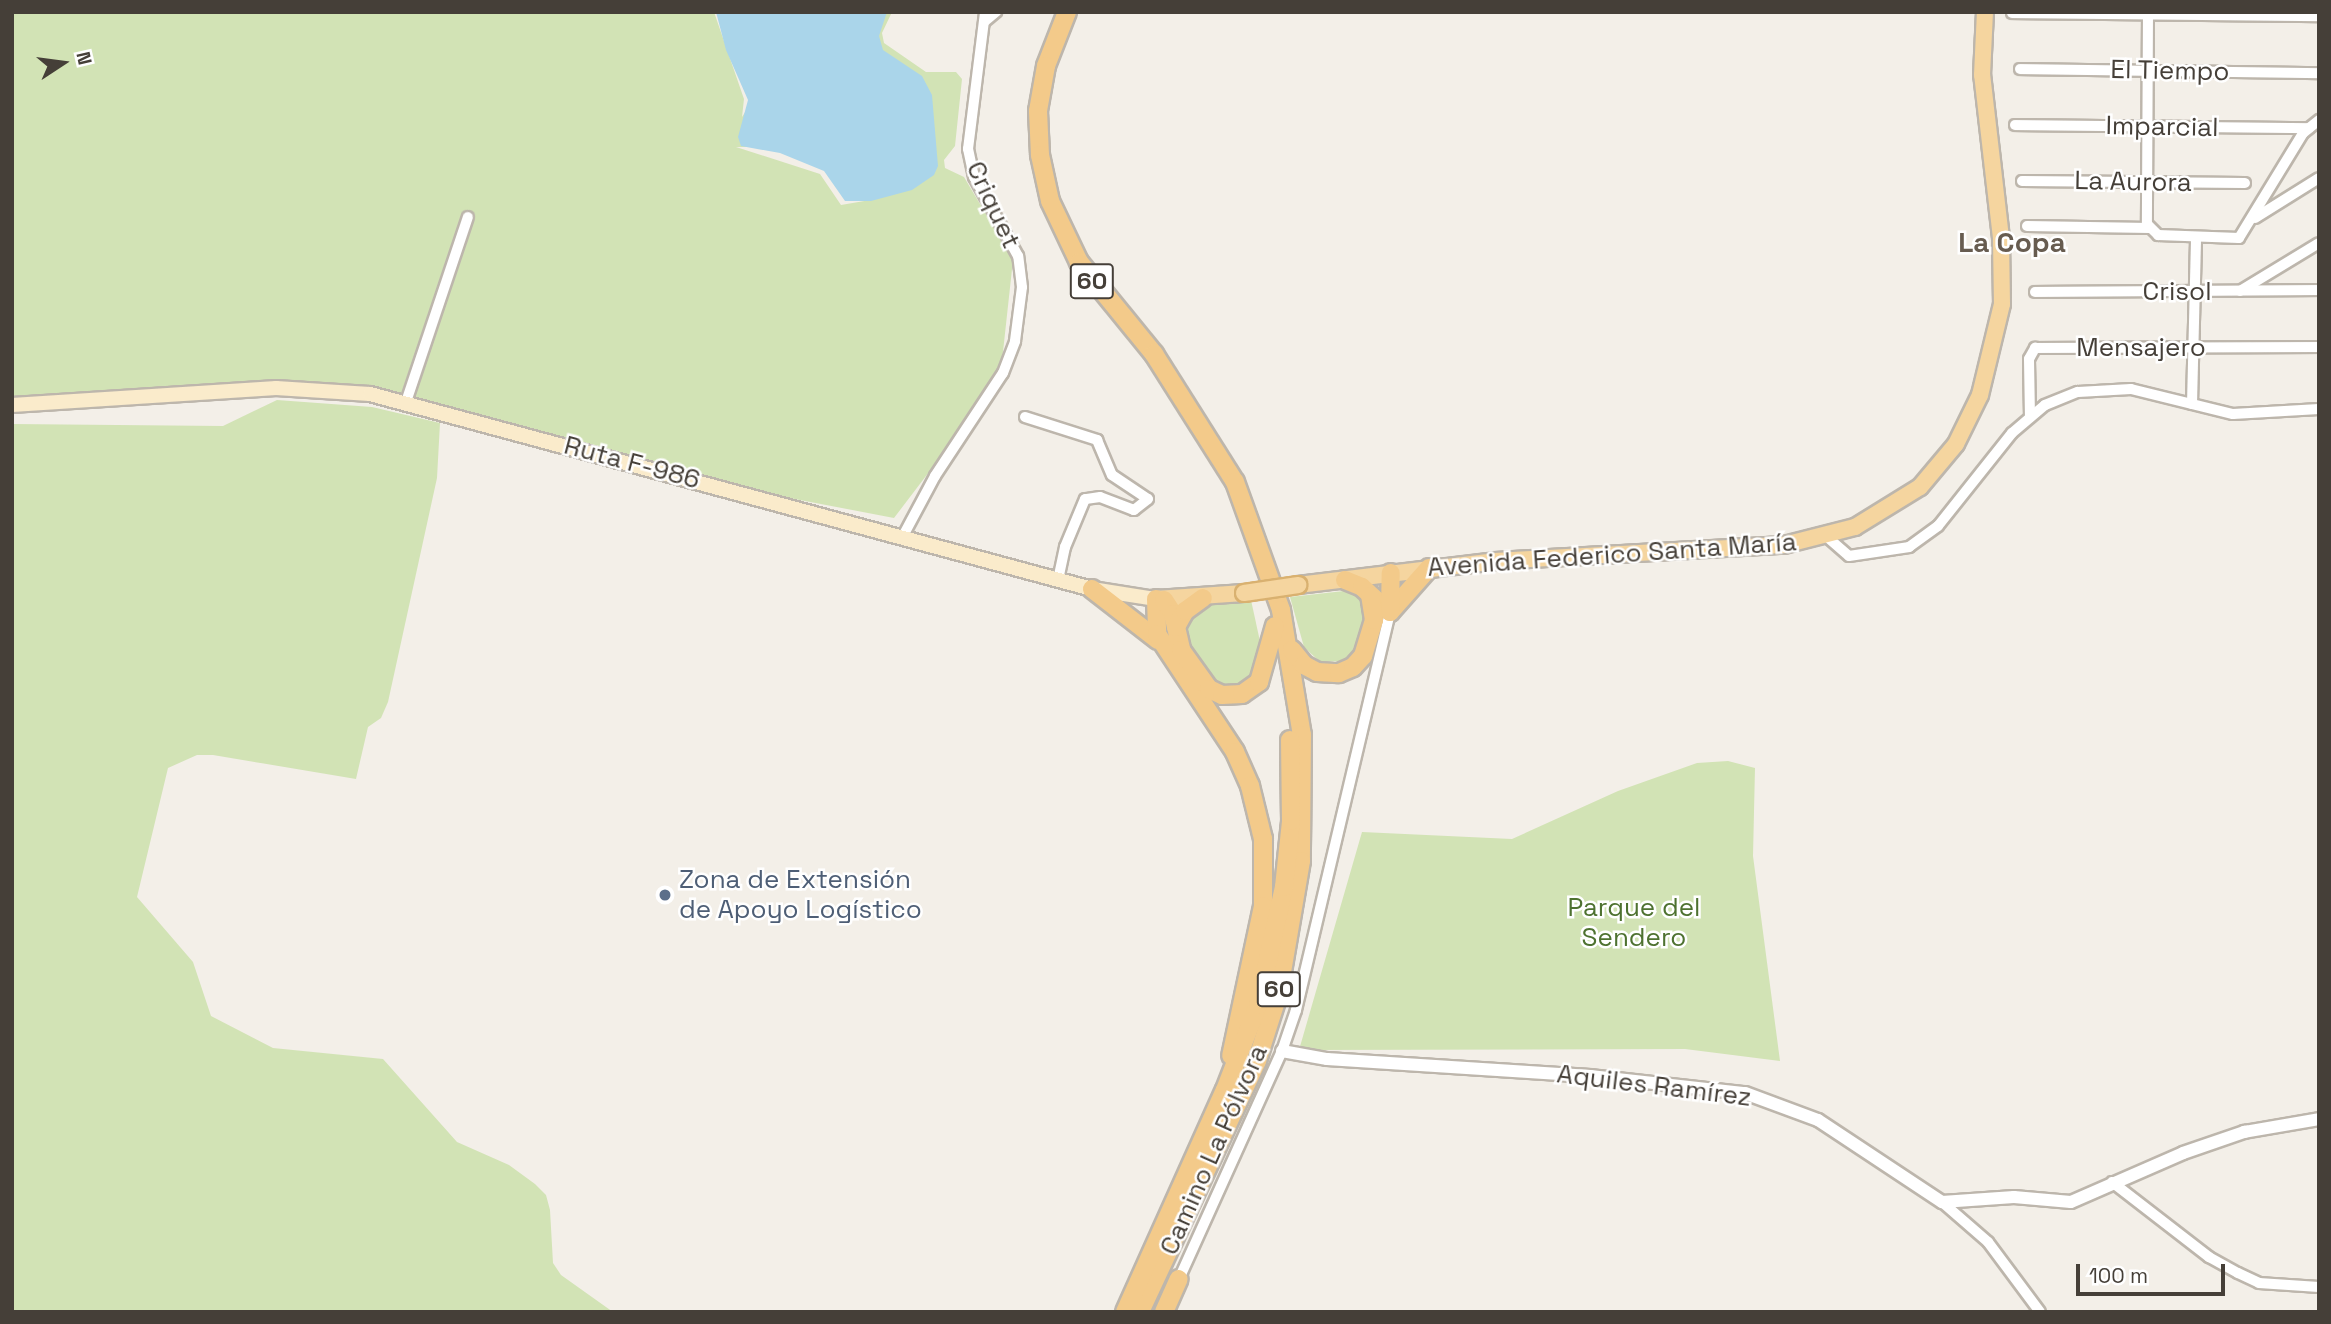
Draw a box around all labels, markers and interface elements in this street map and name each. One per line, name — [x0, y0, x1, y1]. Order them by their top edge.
north arrow — [28, 28, 98, 98]
text: N — [70, 49, 98, 67]
street label: El Tiempo — [2110, 54, 2230, 88]
street label: Imparcial — [2105, 110, 2219, 144]
street label: Criquet — [959, 157, 1027, 253]
street label: La Aurora — [2074, 165, 2192, 199]
district label: La Copa — [1958, 225, 2066, 259]
road number: 60 — [1069, 260, 1115, 302]
street label: Crisol — [2142, 276, 2212, 308]
street label: Mensajero — [2076, 332, 2206, 364]
street label: Ruta F-986 — [561, 430, 703, 496]
street label: Avenida Federico Santa María — [1426, 527, 1798, 583]
place label: Zona de Extensión de Apoyo Logístico — [679, 864, 922, 926]
marker: Zona de Extensión de Apoyo Logístico — [657, 887, 673, 903]
park label: Parque del Sendero — [1568, 892, 1700, 954]
road number: 60 — [1256, 968, 1302, 1009]
street label: Camino La Pólvora — [1154, 1040, 1274, 1260]
street label: Aquiles Ramírez — [1555, 1059, 1753, 1113]
scale bar — [2079, 1250, 2228, 1294]
text: 100 m — [2089, 1262, 2148, 1289]

